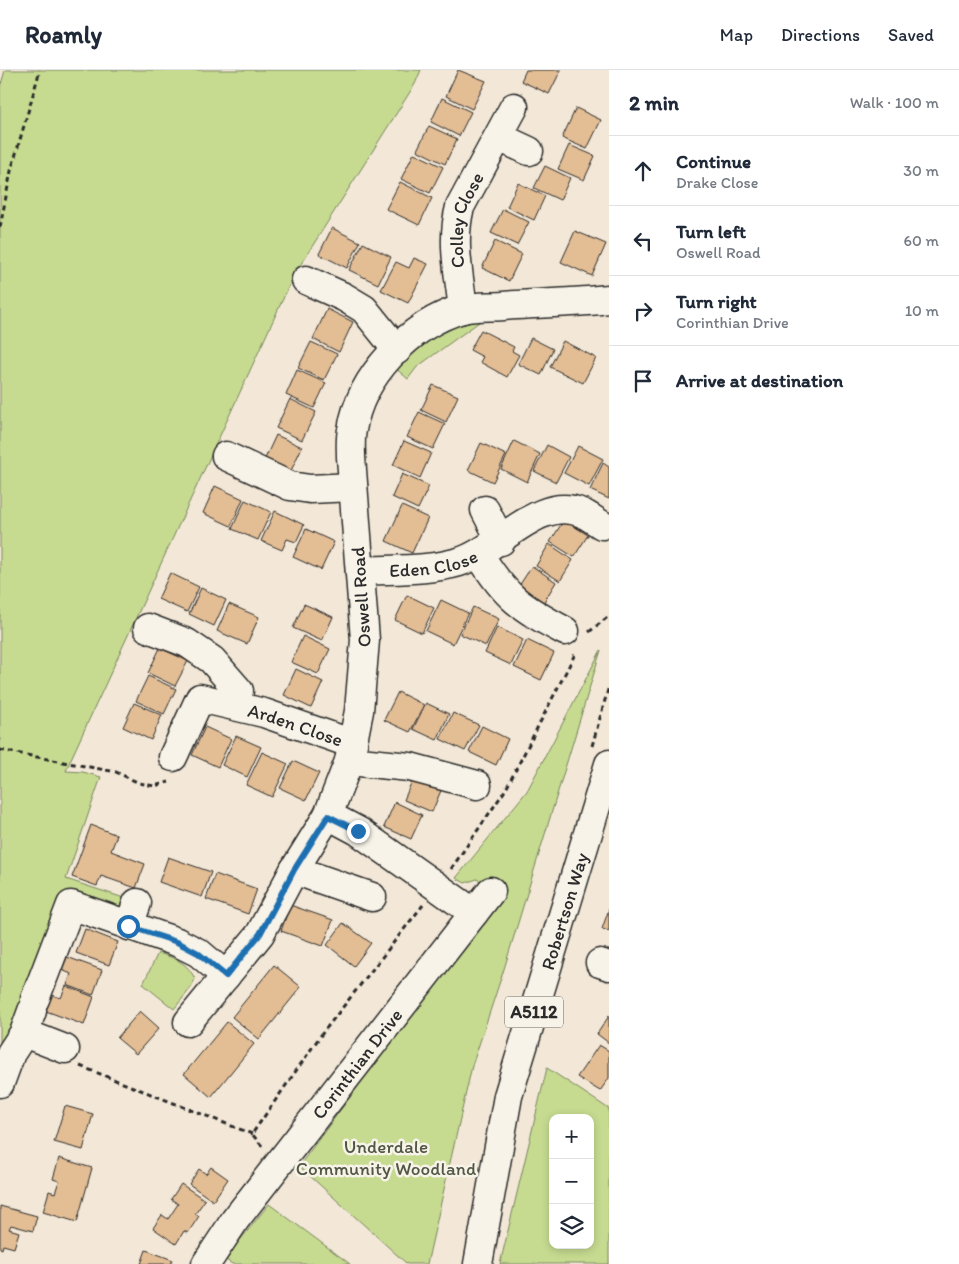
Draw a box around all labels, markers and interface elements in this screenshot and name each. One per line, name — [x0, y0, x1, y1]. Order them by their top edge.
text: Roamly — [25, 20, 102, 49]
text: Map — [720, 24, 753, 46]
text: Directions — [781, 24, 860, 46]
text: Saved — [888, 24, 934, 46]
text: 2 min — [629, 90, 679, 115]
text: Walk · 100 m — [850, 93, 939, 112]
text: Continue — [676, 150, 751, 173]
icon: ahead — [629, 157, 657, 185]
text: 30 m — [903, 161, 939, 180]
street label: Colley Close — [444, 168, 488, 269]
text: Drake Close — [676, 173, 758, 192]
text: Turn left — [676, 220, 746, 243]
icon: left — [629, 227, 657, 255]
text: 60 m — [904, 231, 939, 250]
text: Oswell Road — [676, 243, 761, 262]
text: Turn right — [676, 290, 757, 313]
icon: right — [629, 297, 657, 325]
text: 10 m — [905, 301, 939, 320]
text: Corinthian Drive — [676, 313, 789, 332]
icon: arrive — [629, 367, 657, 395]
text: Arrive at destination — [676, 369, 843, 392]
street label: Eden Close — [389, 544, 482, 581]
street label: Oswell Road — [346, 546, 376, 648]
street label: Arden Close — [246, 698, 346, 751]
route end — [347, 820, 370, 843]
street label: Robertson Way — [536, 850, 593, 972]
route start — [117, 915, 140, 938]
road number: A5112 — [505, 996, 563, 1028]
street label: Corinthian Drive — [307, 1004, 407, 1123]
map controls — [549, 1114, 594, 1249]
button: + — [549, 1114, 594, 1159]
park label: Underdale Community Woodland — [296, 1135, 477, 1180]
button: − — [549, 1159, 594, 1204]
button: layers — [549, 1204, 594, 1249]

